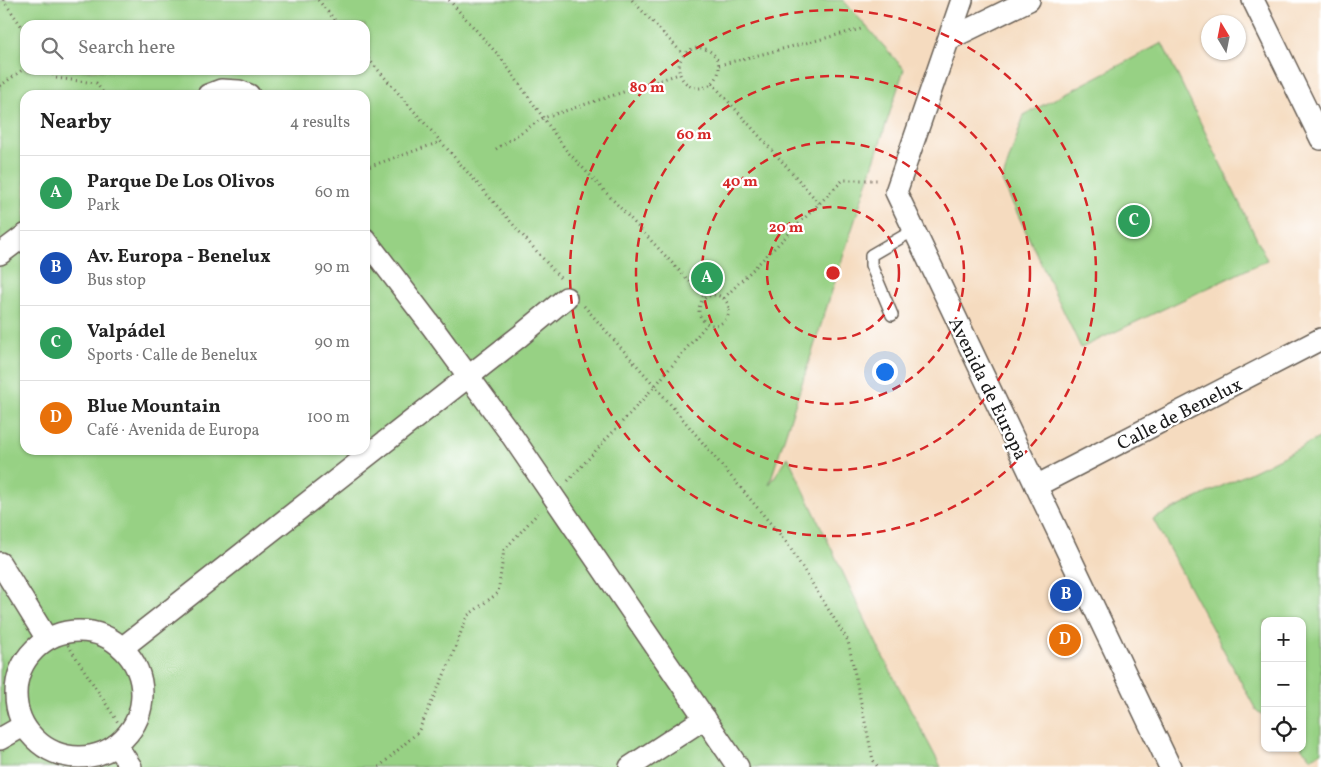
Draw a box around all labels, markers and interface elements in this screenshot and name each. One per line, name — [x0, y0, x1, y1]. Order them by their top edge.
north arrow — [1201, 15, 1246, 60]
search box — [20, 20, 370, 75]
icon: search — [38, 34, 66, 62]
text: Search here — [78, 35, 175, 61]
text: 80 m — [630, 78, 665, 99]
text: Nearby — [40, 108, 111, 137]
text: 4 results — [290, 112, 350, 134]
text: 60 m — [677, 125, 712, 146]
text: Parque De Los Olivos — [87, 169, 275, 195]
text: 40 m — [722, 172, 758, 193]
text: A — [50, 182, 62, 204]
text: 60 m — [315, 182, 350, 204]
text: Park — [87, 195, 120, 217]
pin: C — [1118, 202, 1150, 240]
text: 20 m — [769, 218, 804, 239]
text: Av. Europa - Benelux — [87, 244, 271, 270]
text: B — [51, 257, 61, 279]
text: 90 m — [314, 257, 350, 279]
pin: A — [691, 259, 723, 297]
centre of rings — [824, 264, 842, 282]
text: Bus stop — [87, 270, 146, 292]
street label: Avenida de Europa — [941, 313, 1033, 465]
text: Valpádel — [87, 319, 165, 345]
text: C — [51, 332, 61, 354]
text: 90 m — [314, 332, 350, 354]
text: Sports · Calle de Benelux — [87, 345, 258, 367]
your location — [872, 359, 898, 385]
street label: Calle de Benelux — [1113, 372, 1247, 457]
text: Blue Mountain — [87, 394, 221, 420]
text: D — [50, 407, 62, 429]
text: 100 m — [307, 407, 350, 429]
text: Café · Avenida de Europa — [87, 420, 260, 442]
pin: B — [1050, 576, 1082, 614]
map controls — [1261, 617, 1306, 752]
button: + — [1261, 617, 1306, 662]
pin: D — [1049, 621, 1081, 659]
button: − — [1261, 662, 1306, 707]
button: locate — [1261, 707, 1306, 752]

